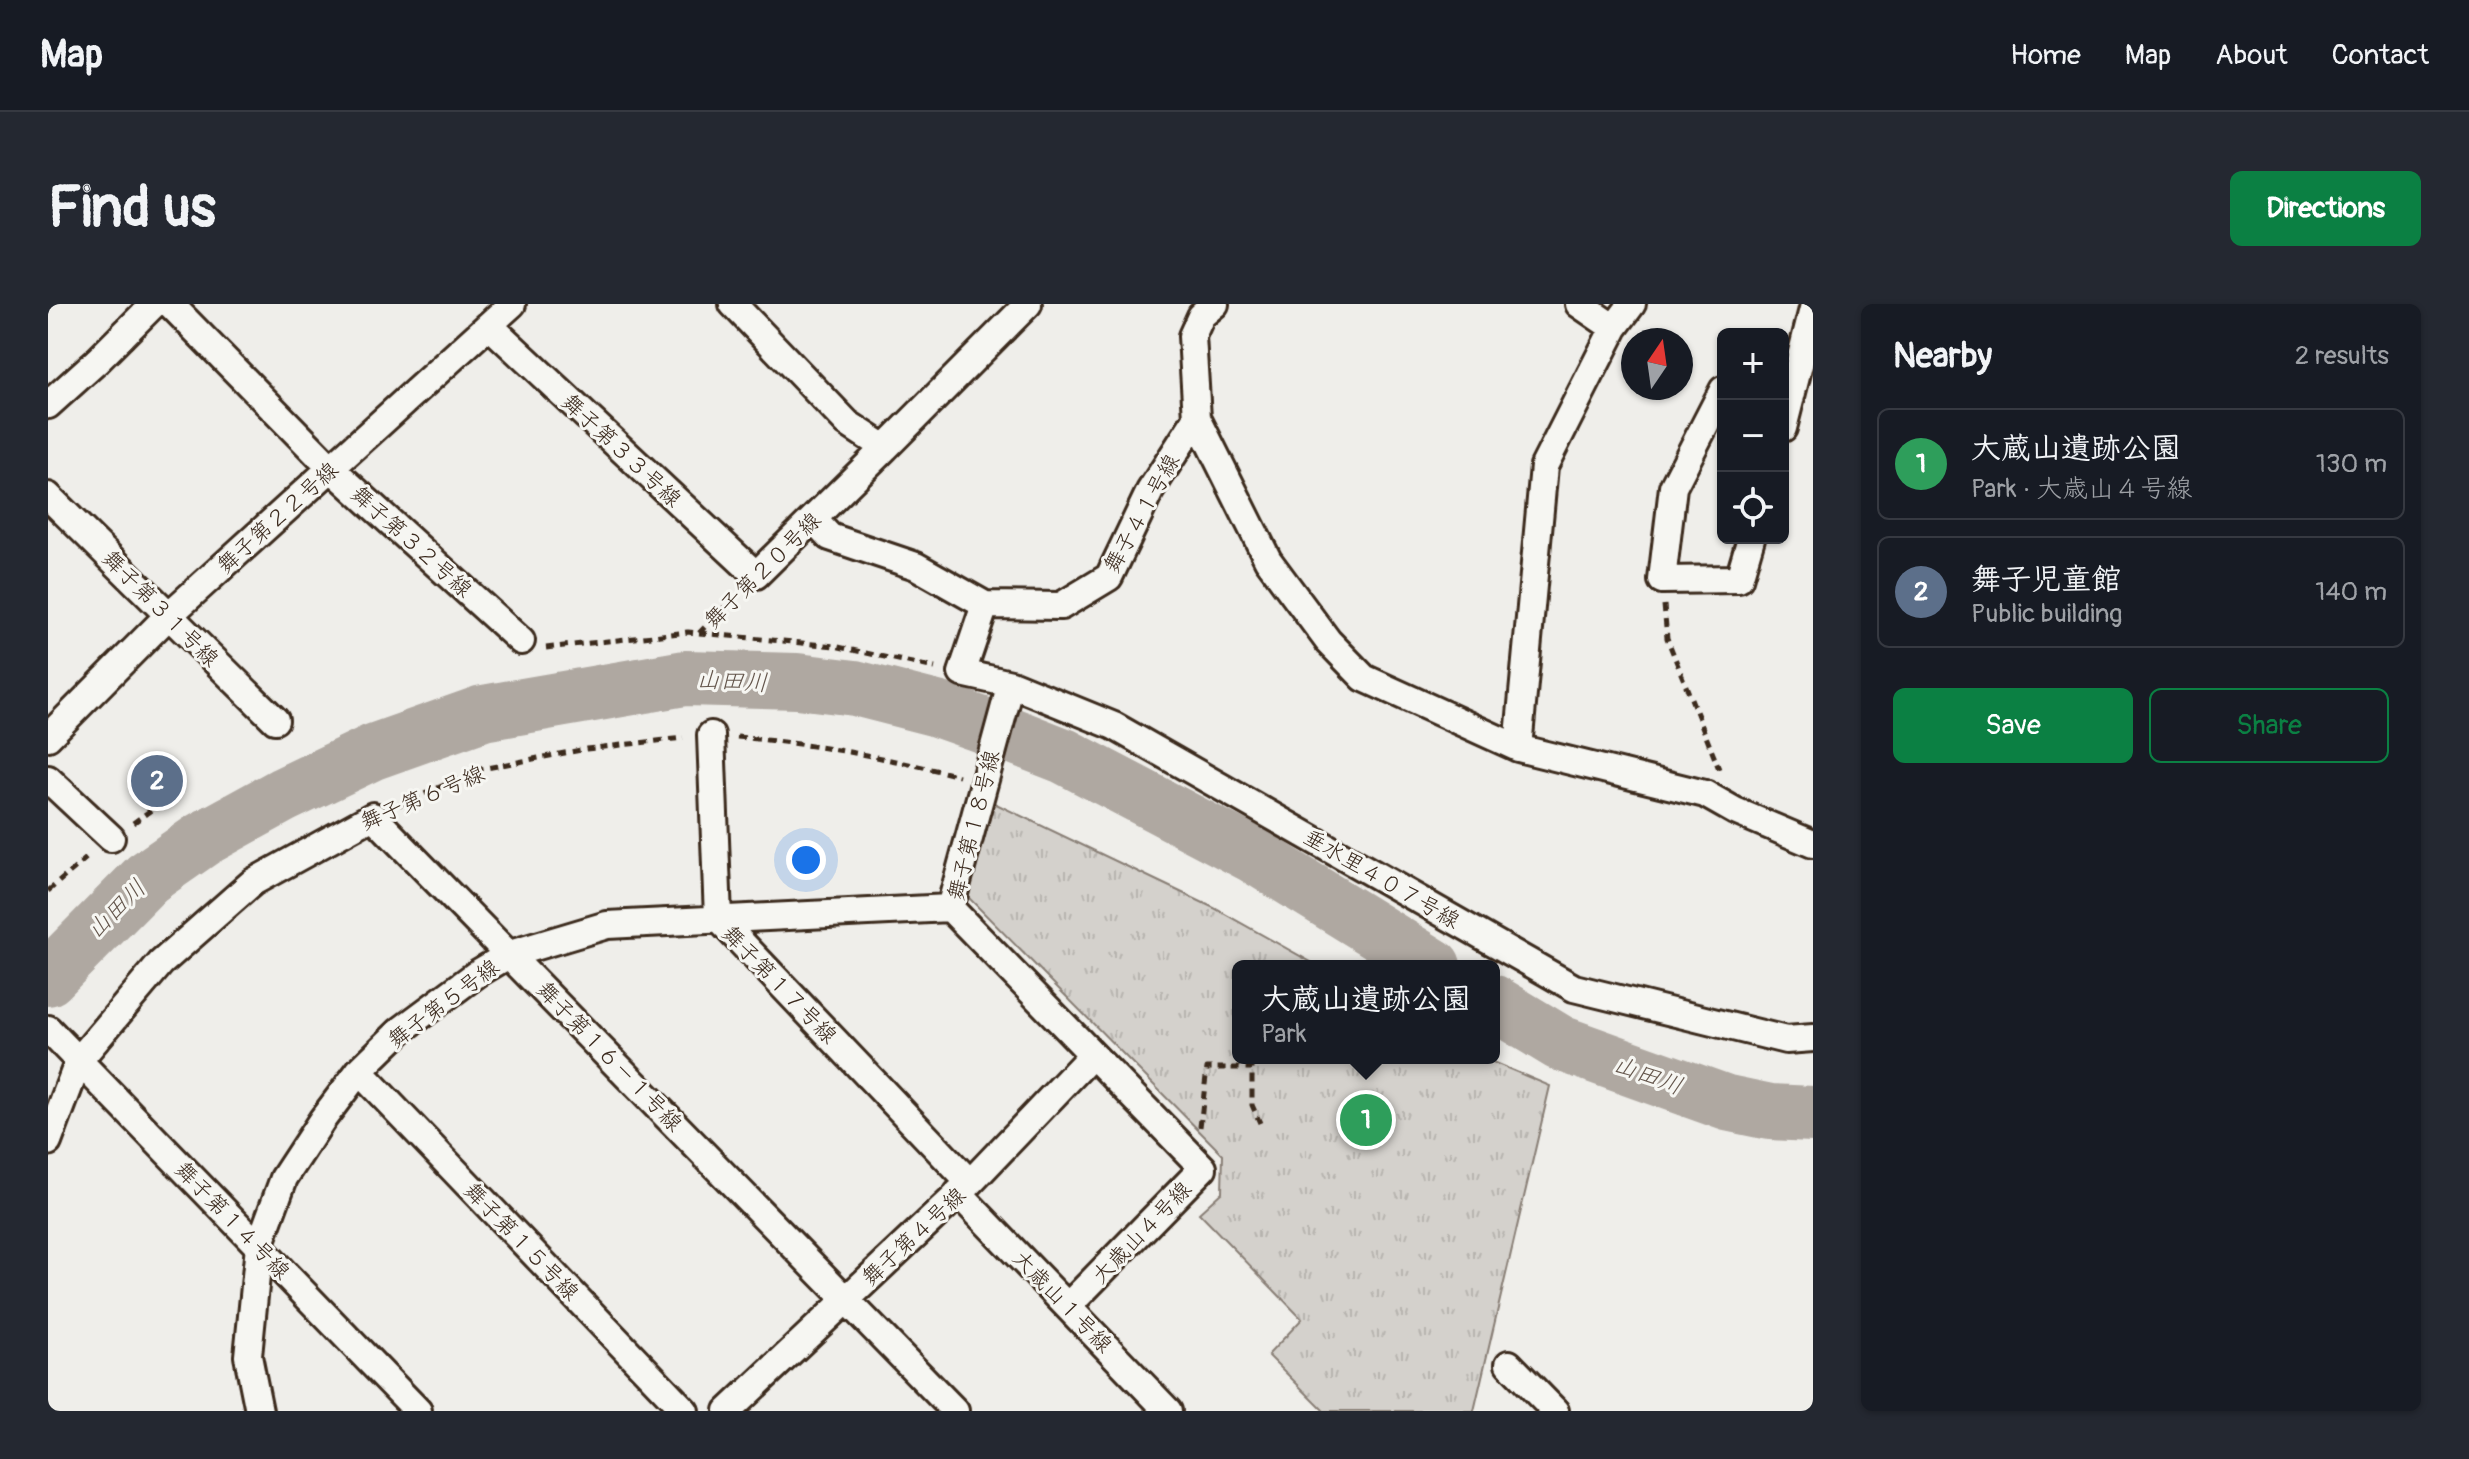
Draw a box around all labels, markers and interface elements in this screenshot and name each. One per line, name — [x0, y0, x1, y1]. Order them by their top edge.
text: Map — [40, 31, 103, 79]
text: Home — [2010, 38, 2081, 73]
text: Map — [2125, 38, 2171, 73]
text: About — [2215, 38, 2288, 73]
text: Contact — [2332, 38, 2429, 73]
button: Directions — [2230, 171, 2421, 246]
text: Find us — [48, 174, 216, 243]
north arrow — [1621, 328, 1693, 400]
map controls — [1717, 328, 1789, 544]
button: + — [1717, 328, 1789, 400]
text: Nearby — [1893, 335, 1992, 378]
text: 2 results — [2295, 340, 2389, 372]
street label: 舞子第３３号線 — [555, 388, 687, 513]
button: − — [1717, 400, 1789, 472]
text: 大蔵山遺跡公園 — [1971, 430, 2181, 467]
text: 1 — [1916, 448, 1926, 480]
text: 130 m — [2316, 448, 2387, 480]
street label: 舞子４１号線 — [1098, 449, 1186, 578]
street label: 舞子第２２号線 — [211, 456, 344, 580]
button: locate — [1717, 472, 1789, 544]
text: Park · 大歳山４号線 — [1971, 473, 2192, 505]
street label: 舞子第３２号線 — [345, 480, 478, 604]
street label: 舞子第２０号線 — [698, 506, 827, 635]
street label: 舞子第３１号線 — [96, 544, 225, 673]
text: 舞子児童館 — [1971, 561, 2121, 598]
text: 2 — [1914, 576, 1928, 608]
text: 140 m — [2315, 576, 2387, 608]
text: Public building — [1971, 598, 2122, 630]
water label: 山田川 — [695, 665, 769, 698]
button: Save — [1893, 688, 2133, 763]
button: Share — [2149, 688, 2389, 763]
street label: 舞子第１８号線 — [942, 747, 1006, 903]
pin: 2 — [131, 751, 183, 811]
street label: 舞子第６号線 — [356, 759, 489, 837]
street label: 垂水里４０７号線 — [1298, 823, 1465, 935]
your location — [786, 840, 826, 880]
water label: 山田川 — [81, 874, 152, 945]
street label: 舞子第１７号線 — [716, 920, 843, 1050]
street label: 舞子第５号線 — [382, 953, 505, 1055]
popup — [1232, 960, 1500, 1064]
street label: 舞子第１６－１号線 — [530, 976, 688, 1138]
text: 大蔵山遺跡公園 — [1261, 981, 1471, 1018]
text: Park — [1261, 1018, 1307, 1050]
water label: 山田川 — [1609, 1050, 1687, 1101]
pin: 1 — [1340, 1090, 1392, 1150]
street label: 舞子第１４号線 — [169, 1156, 296, 1286]
street label: 大歳山４号線 — [1086, 1175, 1198, 1290]
street label: 舞子第１５号線 — [458, 1177, 585, 1307]
street label: 舞子第４号線 — [856, 1181, 972, 1292]
street label: 大歳山１号線 — [1006, 1244, 1118, 1359]

